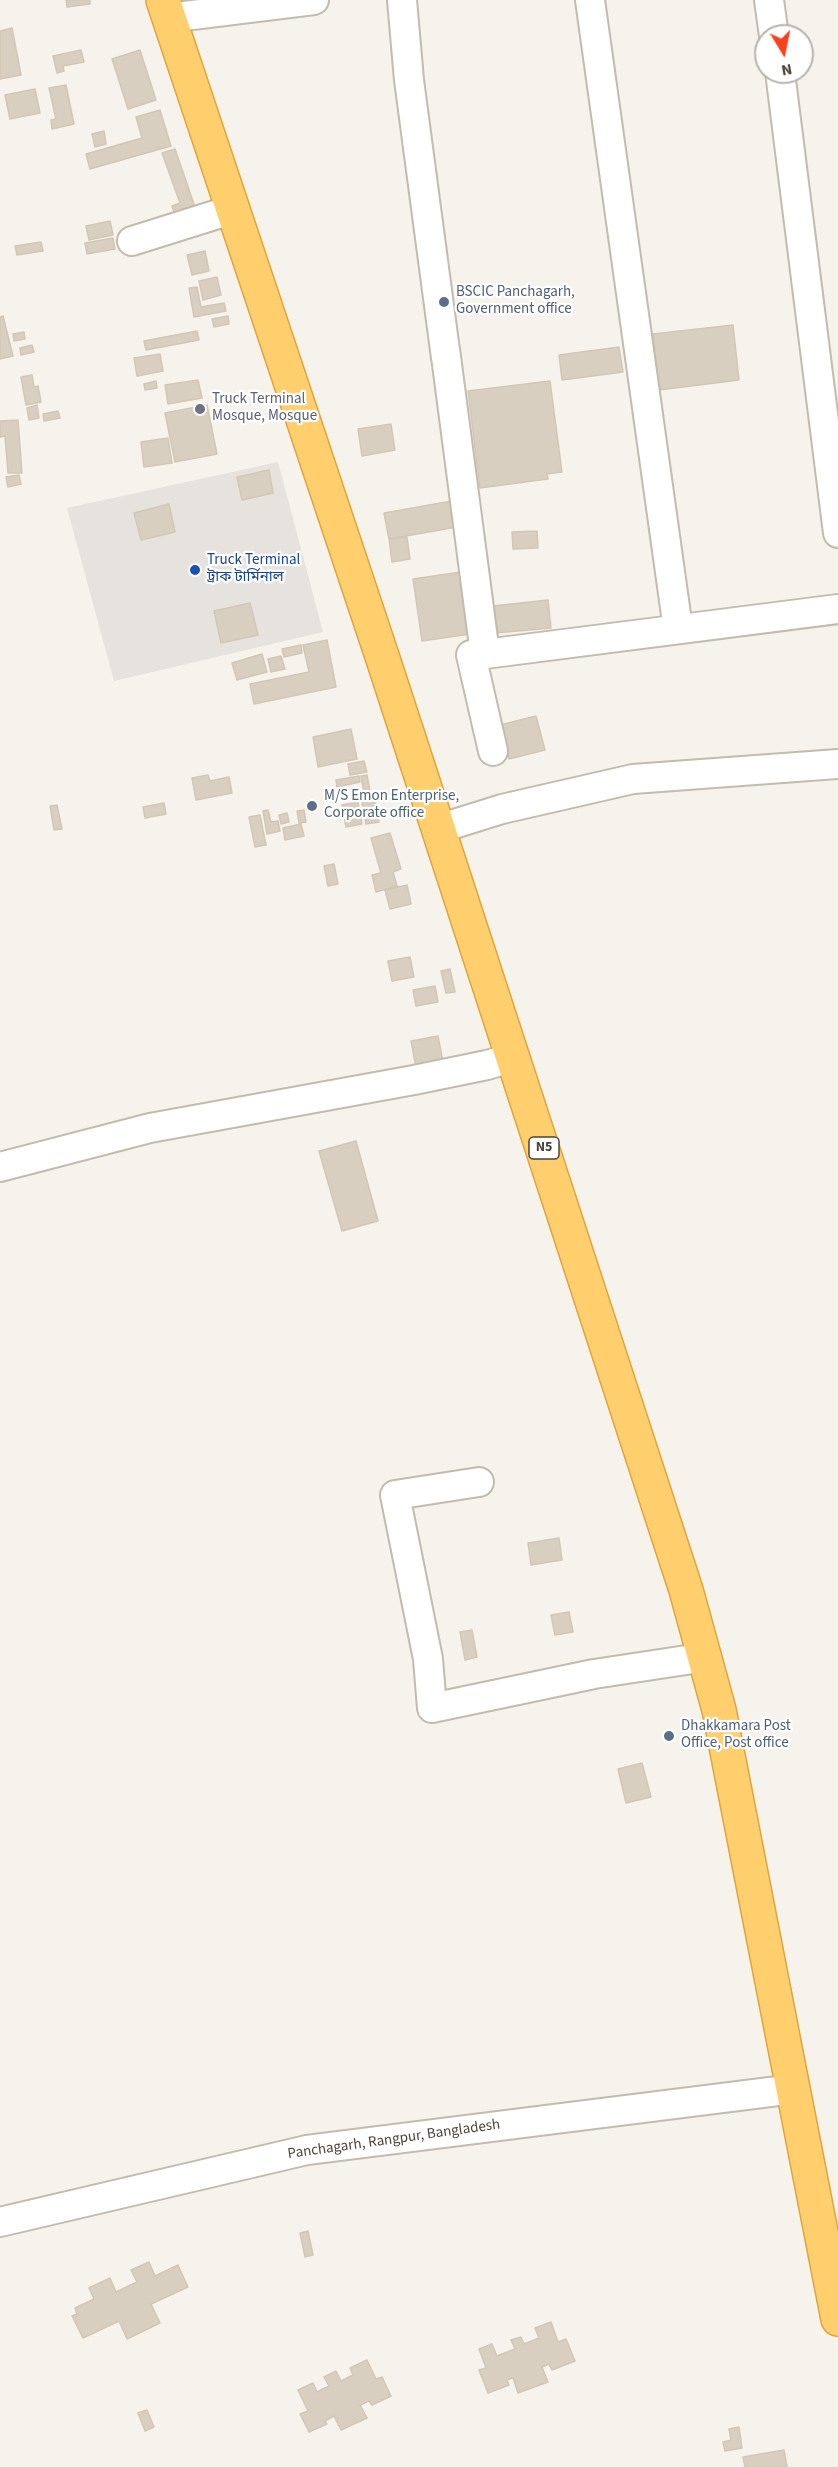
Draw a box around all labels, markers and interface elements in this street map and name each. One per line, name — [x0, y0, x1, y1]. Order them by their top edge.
north arrow — [754, 24, 814, 84]
text: N — [780, 58, 794, 82]
place label: BSCIC Panchagarh, Government office — [456, 284, 575, 319]
marker: BSCIC Panchagarh, Government office — [437, 295, 451, 309]
place label: Truck Terminal Mosque, Mosque — [212, 391, 317, 426]
marker: Truck Terminal Mosque, Mosque — [193, 402, 207, 416]
place label: Truck Terminal ট্রাক টার্মিনাল — [207, 552, 300, 587]
marker: Truck Terminal ট্রাক টার্মিনাল — [188, 563, 202, 577]
place label: M/S Emon Enterprise, Corporate office — [324, 788, 459, 823]
marker: M/S Emon Enterprise, Corporate office — [305, 799, 319, 813]
road number: N5 — [529, 1137, 559, 1159]
place label: Dhakkamara Post Office, Post office — [681, 1718, 791, 1753]
marker: Dhakkamara Post Office, Post office — [662, 1729, 676, 1743]
street label: Panchagarh, Rangpur, Bangladesh — [287, 2116, 501, 2164]

